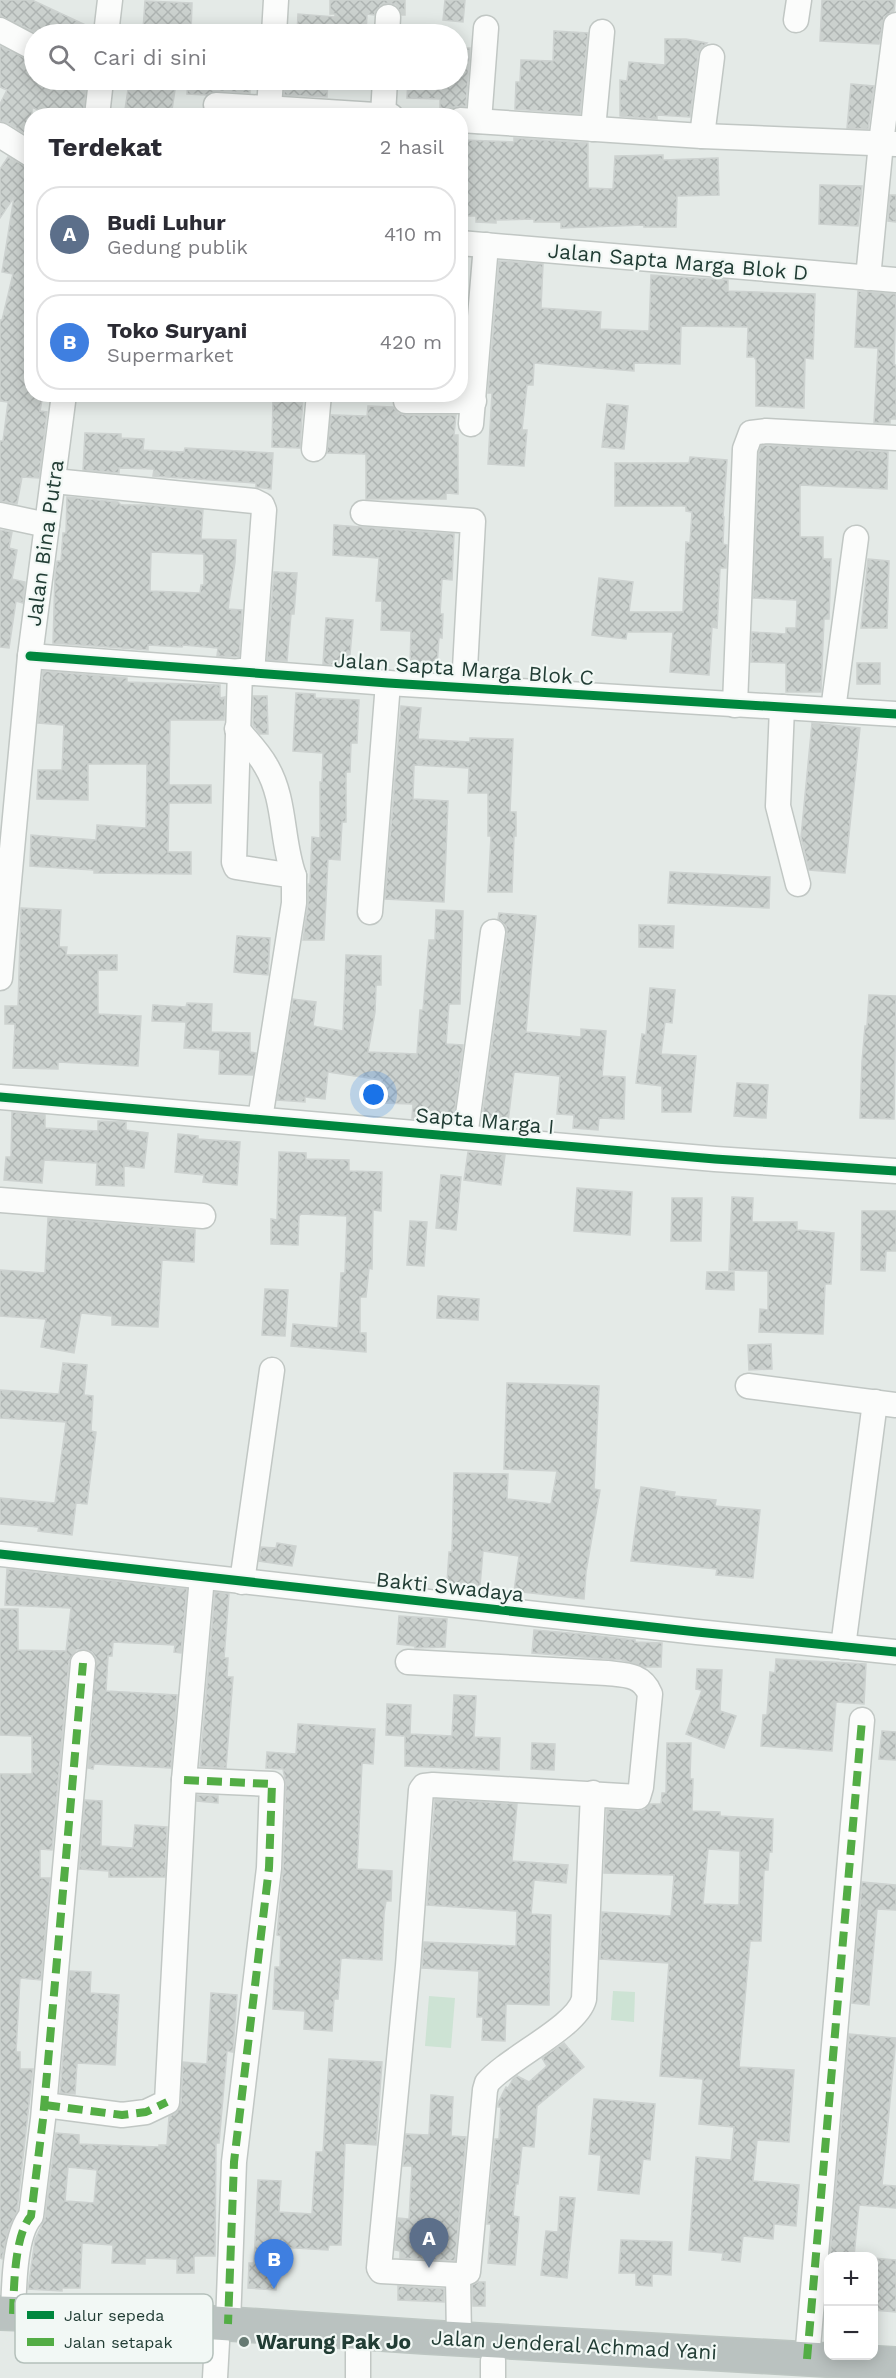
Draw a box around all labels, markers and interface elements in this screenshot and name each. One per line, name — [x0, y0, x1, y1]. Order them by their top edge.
search box — [24, 24, 468, 90]
icon: search — [45, 41, 78, 74]
text: Cari di sini — [93, 45, 207, 70]
text: Terdekat — [48, 132, 162, 162]
text: 2 hasil — [380, 135, 444, 159]
text: Budi Luhur — [107, 210, 226, 235]
text: A — [63, 222, 76, 246]
text: 410 m — [384, 222, 442, 246]
text: Gedung publik — [107, 235, 248, 259]
street label: Jalan Sapta Marga Blok D — [547, 238, 809, 285]
text: Toko Suryani — [107, 318, 247, 343]
text: B — [63, 330, 76, 354]
text: 420 m — [380, 330, 442, 354]
text: Supermarket — [107, 343, 233, 367]
street label: Jalan Bina Putra — [20, 458, 69, 628]
street label: Jalan Sapta Marga Blok C — [333, 647, 595, 690]
your location — [359, 1080, 388, 1109]
street label: Sapta Marga I — [415, 1102, 555, 1139]
street label: Bakti Swadaya — [375, 1566, 525, 1607]
pin: A — [410, 2218, 448, 2268]
pin: B — [254, 2240, 294, 2289]
map controls — [824, 2252, 878, 2360]
button: + — [824, 2252, 878, 2306]
legend — [15, 2294, 213, 2363]
text: Jalur sepeda — [64, 2306, 164, 2325]
button: − — [824, 2306, 878, 2360]
street label: Jalan Jenderal Achmad Yani — [431, 2325, 718, 2364]
place label: Warung Pak Jo — [256, 2329, 411, 2354]
text: Jalan setapak — [64, 2333, 172, 2352]
marker: Warung Pak Jo — [237, 2335, 251, 2349]

